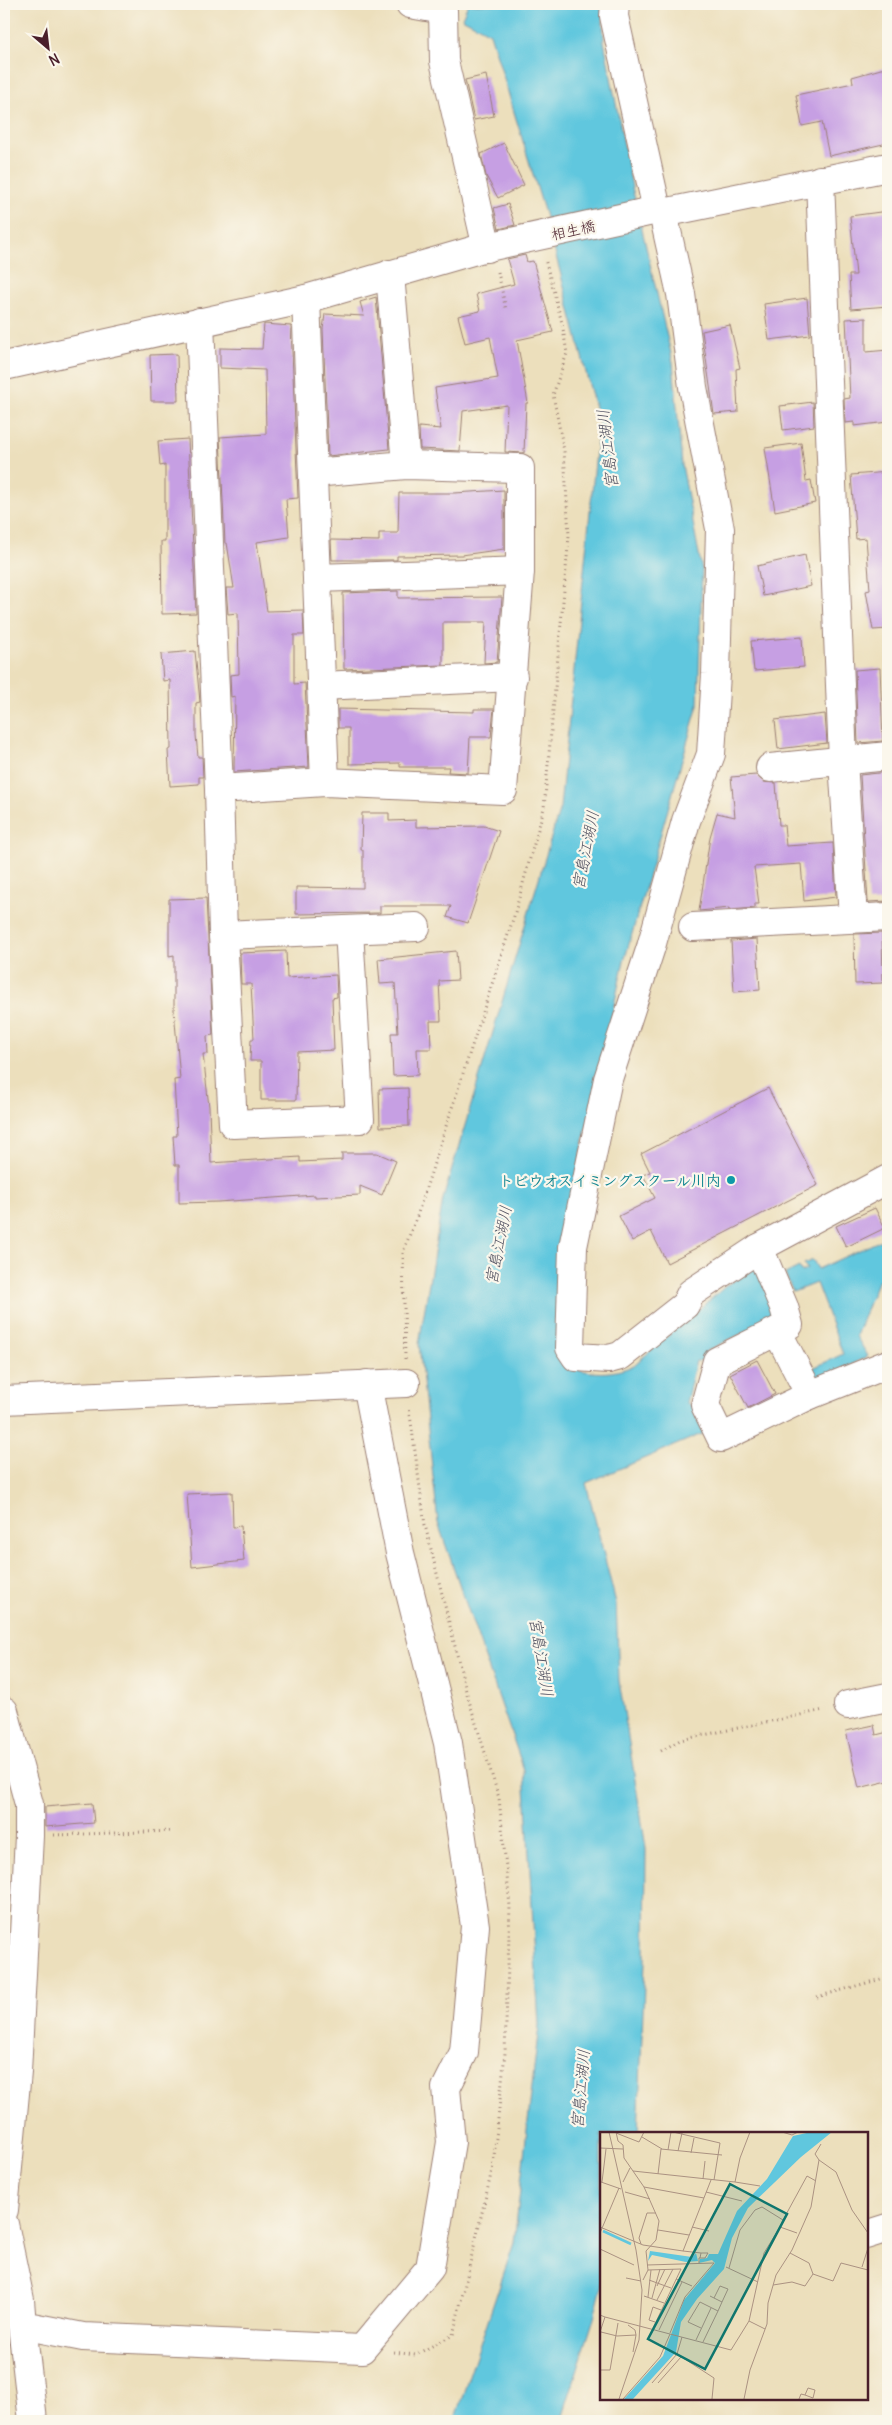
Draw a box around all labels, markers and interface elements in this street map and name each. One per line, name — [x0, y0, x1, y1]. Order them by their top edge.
north arrow — [22, 22, 72, 72]
text: N — [46, 49, 63, 70]
street label: 相生橋 — [549, 216, 597, 244]
water label: 宮島江湖川 — [592, 408, 622, 490]
water label: 宮島江湖川 — [568, 809, 602, 891]
place label: トビウオスイミングスクール川内 — [498, 1171, 721, 1190]
marker: トビウオスイミングスクール川内 — [725, 1174, 737, 1186]
water label: 宮島江湖川 — [481, 1204, 515, 1286]
water label: 宮島江湖川 — [526, 1616, 558, 1698]
water label: 宮島江湖川 — [567, 2048, 593, 2130]
inset map — [600, 2132, 867, 2400]

